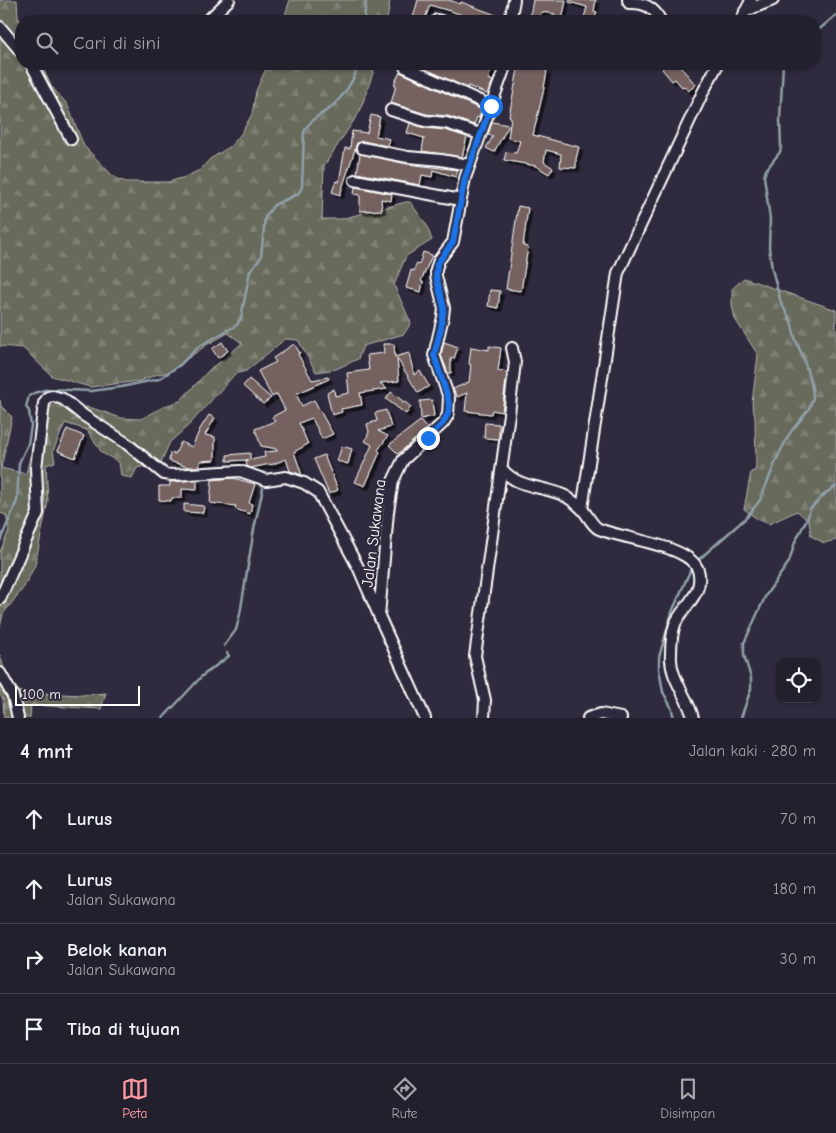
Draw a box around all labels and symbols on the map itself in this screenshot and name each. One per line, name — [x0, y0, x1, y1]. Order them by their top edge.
route start — [480, 95, 503, 118]
route end — [417, 427, 440, 450]
street label: Jalan Sukawana — [358, 478, 390, 588]
scale bar — [15, 683, 140, 706]

